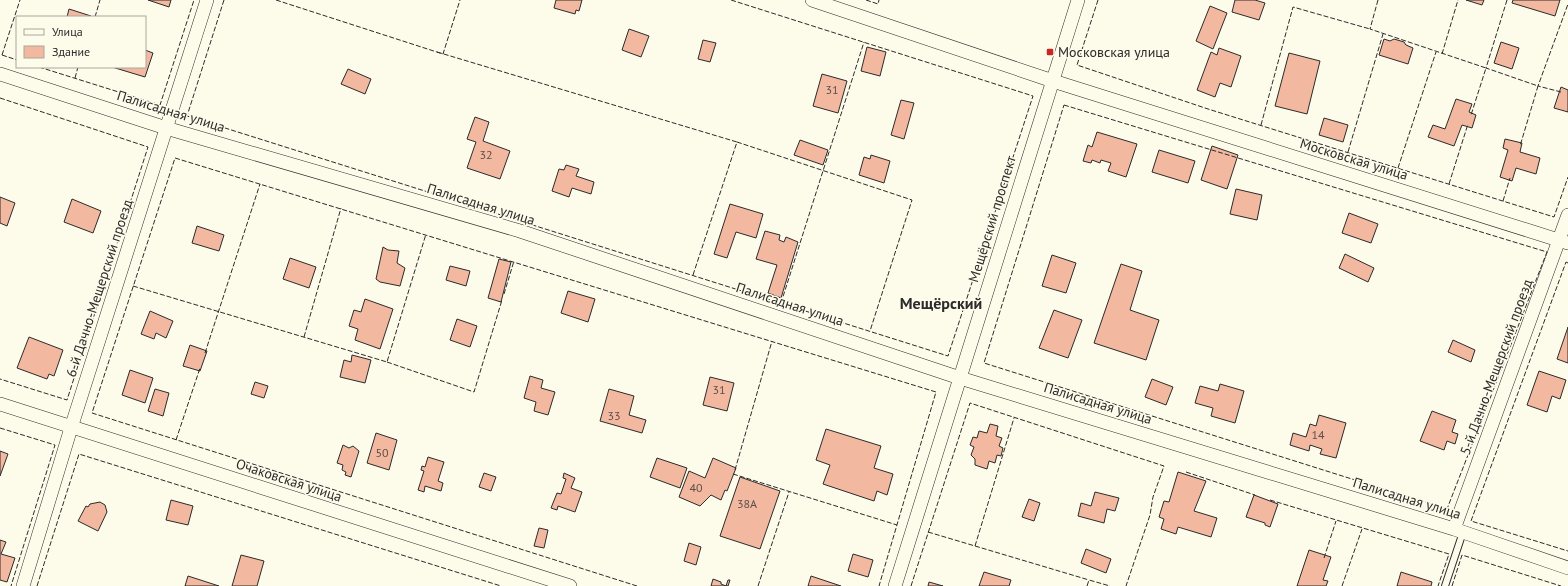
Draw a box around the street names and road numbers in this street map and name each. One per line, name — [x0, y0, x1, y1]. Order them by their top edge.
street label: Палисадная улица — [115, 86, 227, 136]
street label: Московская улица — [1298, 134, 1410, 184]
street label: Мещёрский проспект — [964, 153, 1020, 284]
street label: Палисадная улица — [425, 179, 537, 229]
street label: 6-й Дачно-Мещерский проезд — [62, 196, 136, 379]
street label: 5-й Дачно-Мещерский проезд — [1456, 276, 1536, 457]
street label: Палисадная улица — [734, 278, 846, 330]
street label: Палисадная улица — [1042, 378, 1154, 428]
street label: Очаковская улица — [234, 454, 344, 506]
street label: Палисадная улица — [1351, 473, 1463, 523]

